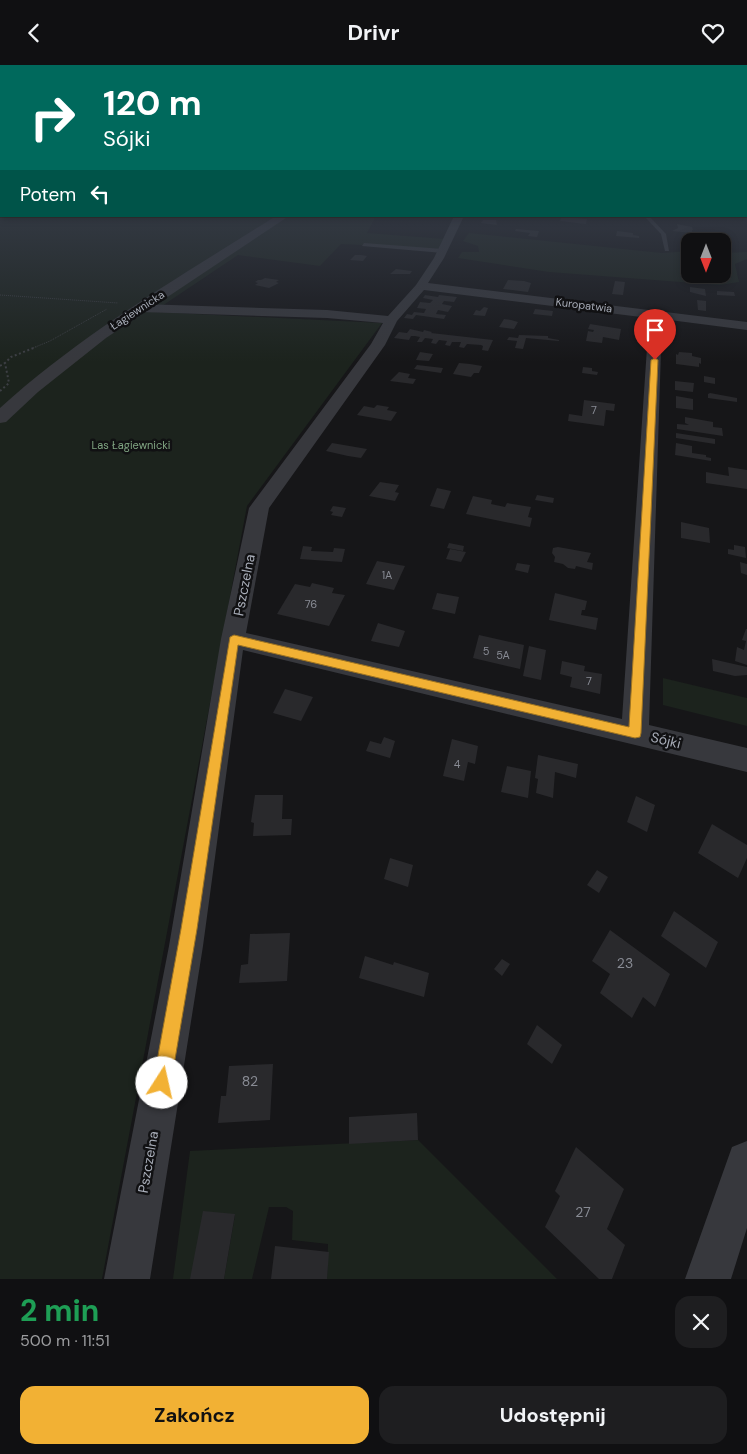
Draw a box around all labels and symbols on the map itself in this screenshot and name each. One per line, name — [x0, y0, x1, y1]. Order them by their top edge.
north arrow — [681, 233, 731, 283]
street label: Łagiewnicka — [107, 287, 167, 333]
street label: Kuropatwia — [555, 295, 613, 315]
pin — [634, 309, 676, 360]
house number: 7 — [591, 403, 597, 417]
park label: Las Łagiewnicki — [92, 438, 170, 452]
street label: Pszczelna — [229, 552, 259, 618]
house number: 1A — [382, 568, 392, 582]
house number: 76 — [305, 597, 317, 611]
house number: 5 — [483, 644, 490, 658]
house number: 5A — [496, 648, 510, 662]
house number: 7 — [586, 674, 592, 688]
street label: Sójki — [649, 728, 683, 752]
house number: 4 — [454, 757, 461, 771]
house number: 23 — [617, 954, 633, 972]
position arrow — [135, 1056, 187, 1108]
house number: 82 — [242, 1072, 258, 1090]
street label: Pszczelna — [134, 1130, 162, 1194]
house number: 27 — [575, 1203, 591, 1221]

